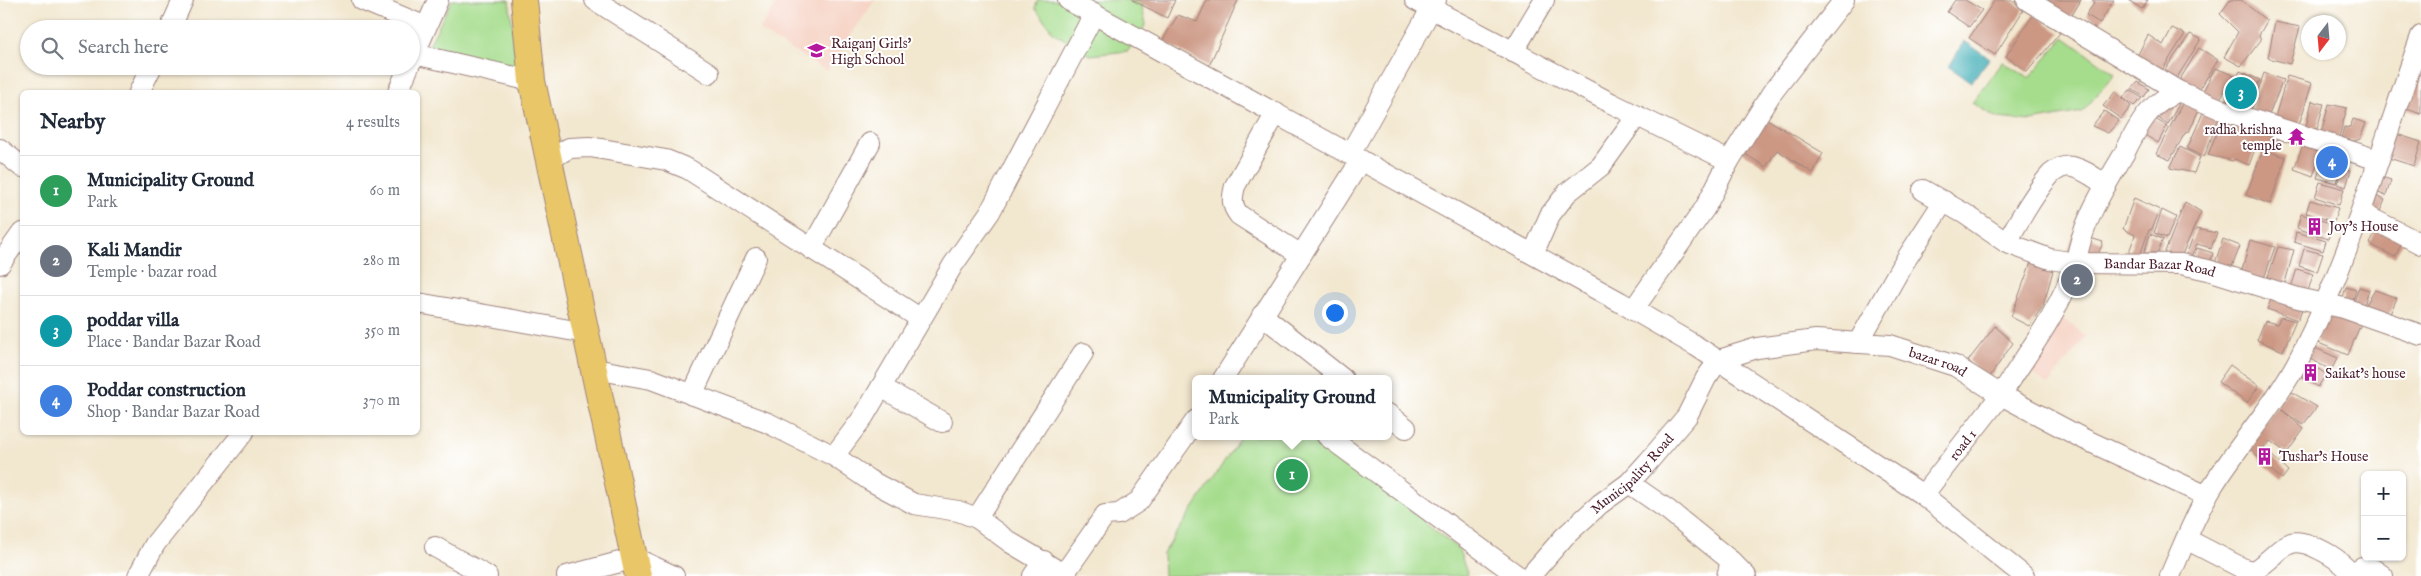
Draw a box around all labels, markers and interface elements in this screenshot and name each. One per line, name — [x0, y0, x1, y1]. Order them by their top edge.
north arrow — [2301, 15, 2346, 60]
search box — [20, 20, 420, 75]
icon: search — [38, 34, 66, 62]
place label: Raiganj Girls' High School — [831, 35, 912, 69]
text: Search here — [78, 36, 169, 60]
school or university icon: Raiganj Girls' High School — [807, 41, 827, 61]
pin: 3 — [2225, 74, 2257, 112]
text: Nearby — [40, 109, 105, 136]
text: 4 results — [346, 113, 400, 133]
place label: radha krishna temple — [2205, 121, 2283, 155]
temple icon: radha krishna temple — [2286, 127, 2306, 147]
pin: 4 — [2316, 143, 2348, 181]
text: Municipality Ground — [87, 169, 254, 193]
text: 1 — [53, 181, 59, 201]
text: 60 m — [370, 181, 400, 201]
text: Park — [87, 193, 117, 213]
building icon: Joy's House — [2305, 216, 2325, 236]
place label: Joy's House — [2327, 218, 2399, 236]
text: Kali Mandir — [87, 239, 182, 263]
text: 2 — [52, 251, 60, 271]
text: 280 m — [363, 251, 400, 271]
street label: Bandar Bazar Road — [2104, 255, 2218, 282]
pin: 2 — [2061, 261, 2093, 299]
text: Temple · bazar road — [87, 263, 217, 283]
your location — [1322, 300, 1348, 326]
text: poddar villa — [87, 309, 179, 333]
text: 3 — [53, 321, 59, 341]
text: 350 m — [365, 321, 400, 341]
text: Place · Bandar Bazar Road — [87, 333, 260, 353]
street label: bazar road — [1906, 344, 1970, 382]
building icon: Saikat's house — [2301, 363, 2321, 383]
place label: Saikat's house — [2325, 365, 2406, 383]
popup — [1192, 375, 1392, 440]
text: Poddar construction — [87, 379, 246, 403]
text: Municipality Ground — [1209, 386, 1375, 410]
text: 4 — [52, 391, 60, 411]
text: 370 m — [363, 391, 400, 411]
text: Shop · Bandar Bazar Road — [87, 403, 260, 423]
text: Park — [1209, 410, 1239, 430]
street label: road 1 — [1945, 426, 1981, 464]
street label: Municipality Road — [1587, 430, 1678, 518]
building icon: Tushar's House — [2255, 446, 2275, 466]
place label: Tushar's House — [2279, 448, 2369, 466]
pin: 1 — [1276, 456, 1308, 494]
map controls — [2361, 471, 2406, 561]
button: + — [2361, 471, 2406, 516]
button: − — [2361, 516, 2406, 561]

